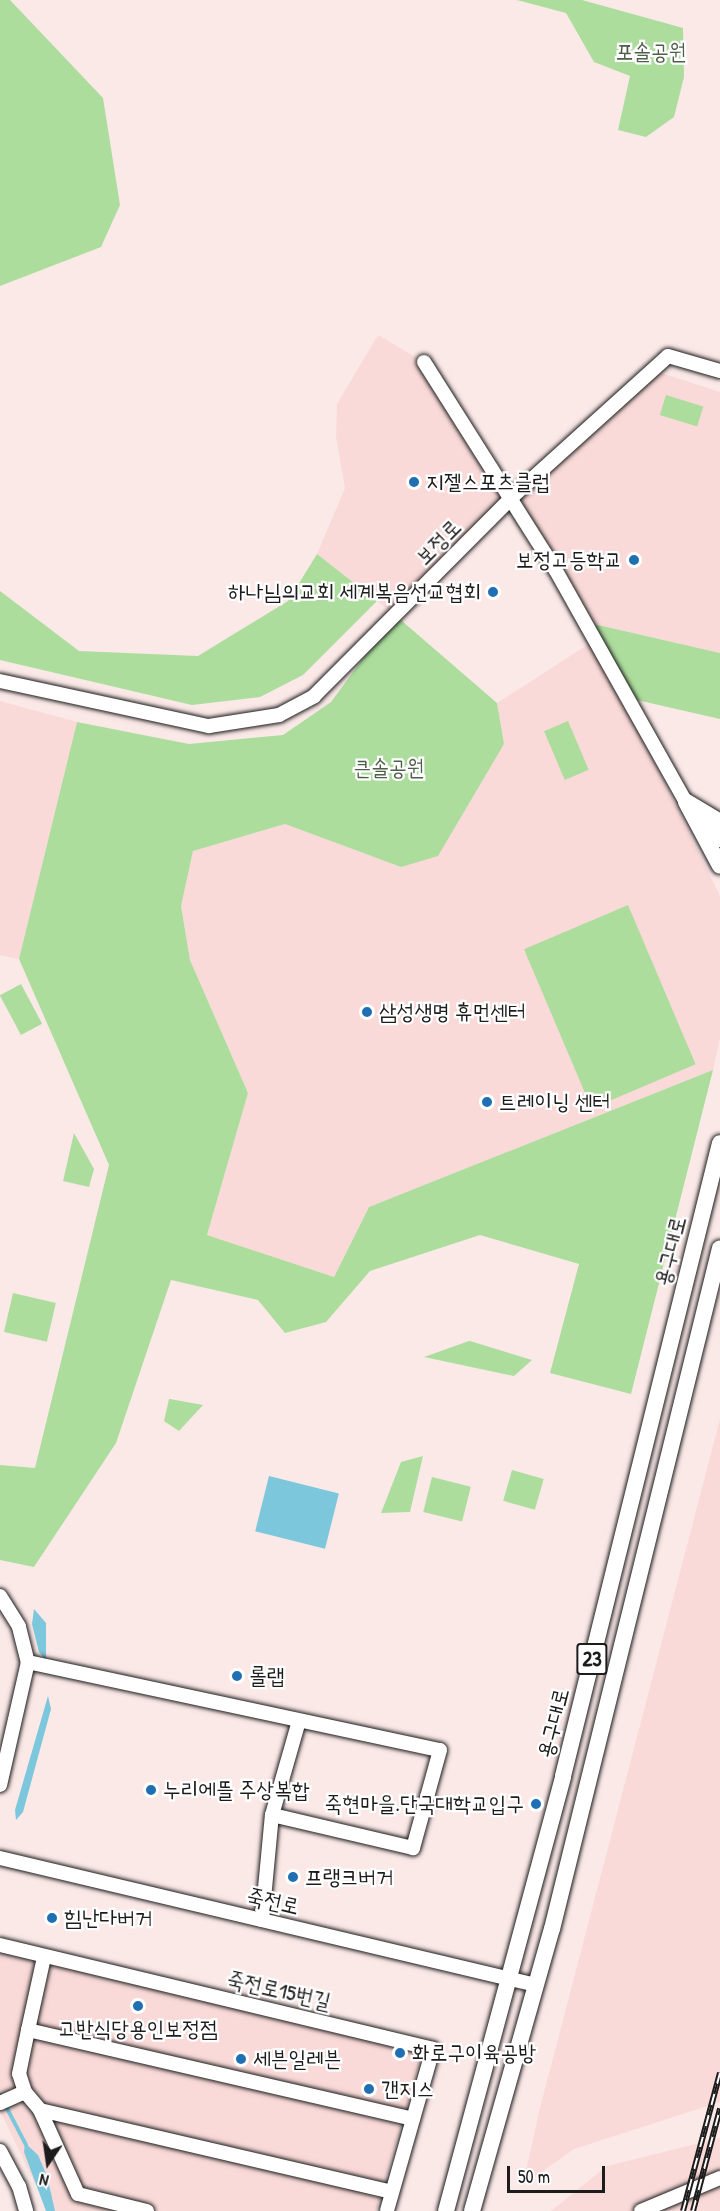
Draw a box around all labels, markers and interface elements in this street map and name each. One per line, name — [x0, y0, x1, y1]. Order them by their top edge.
park label: 포솔공원 — [616, 39, 686, 65]
place label: 지젤스포츠클럽 — [426, 469, 550, 495]
marker: 지젤스포츠클럽 — [407, 475, 421, 489]
street label: 보정로 — [410, 514, 466, 570]
place label: 보정고등학교 — [516, 547, 622, 573]
marker: 보정고등학교 — [627, 553, 641, 567]
place label: 하나님의교회 세계복음선교협회 — [228, 579, 481, 605]
marker: 하나님의교회 세계복음선교협회 — [486, 585, 500, 599]
park label: 큰솔공원 — [354, 755, 424, 781]
place label: 삼성생명 휴먼센터 — [379, 999, 526, 1025]
marker: 삼성생명 휴먼센터 — [360, 1005, 374, 1019]
place label: 트레이닝 센터 — [499, 1089, 610, 1115]
marker: 트레이닝 센터 — [480, 1095, 494, 1109]
street label: 용구대로 — [649, 1213, 691, 1289]
road number: 23 — [576, 1641, 608, 1677]
place label: 롤랩 — [249, 1663, 284, 1689]
marker: 롤랩 — [230, 1669, 244, 1683]
street label: 용구대로 — [532, 1685, 574, 1761]
place label: 누리에뜰 주상복합 — [163, 1777, 310, 1803]
marker: 누리에뜰 주상복합 — [144, 1783, 158, 1797]
place label: 죽현마을.단국대학교입구 — [325, 1791, 524, 1817]
marker: 죽현마을.단국대학교입구 — [529, 1797, 543, 1811]
place label: 프랭크버거 — [305, 1864, 394, 1890]
marker: 프랭크버거 — [286, 1870, 300, 1884]
street label: 죽전로 — [244, 1882, 302, 1920]
place label: 힘난다버거 — [64, 1905, 153, 1931]
marker: 힘난다버거 — [45, 1911, 59, 1925]
street label: 죽전로15번길 — [224, 1965, 334, 2015]
marker: 고반식당용인보정점 — [131, 1999, 145, 2013]
place label: 고반식당용인보정점 — [58, 2016, 218, 2042]
place label: 화로구이육공방 — [412, 2040, 536, 2066]
place label: 세븐일레븐 — [253, 2046, 342, 2072]
marker: 화로구이육공방 — [393, 2046, 407, 2060]
marker: 세븐일레븐 — [234, 2052, 248, 2066]
place label: 갠지스 — [381, 2076, 434, 2102]
marker: 갠지스 — [362, 2082, 376, 2096]
north arrow — [18, 2133, 78, 2193]
scale bar — [510, 2154, 608, 2192]
text: 50 m — [518, 2164, 550, 2189]
text: N — [37, 2169, 51, 2192]

